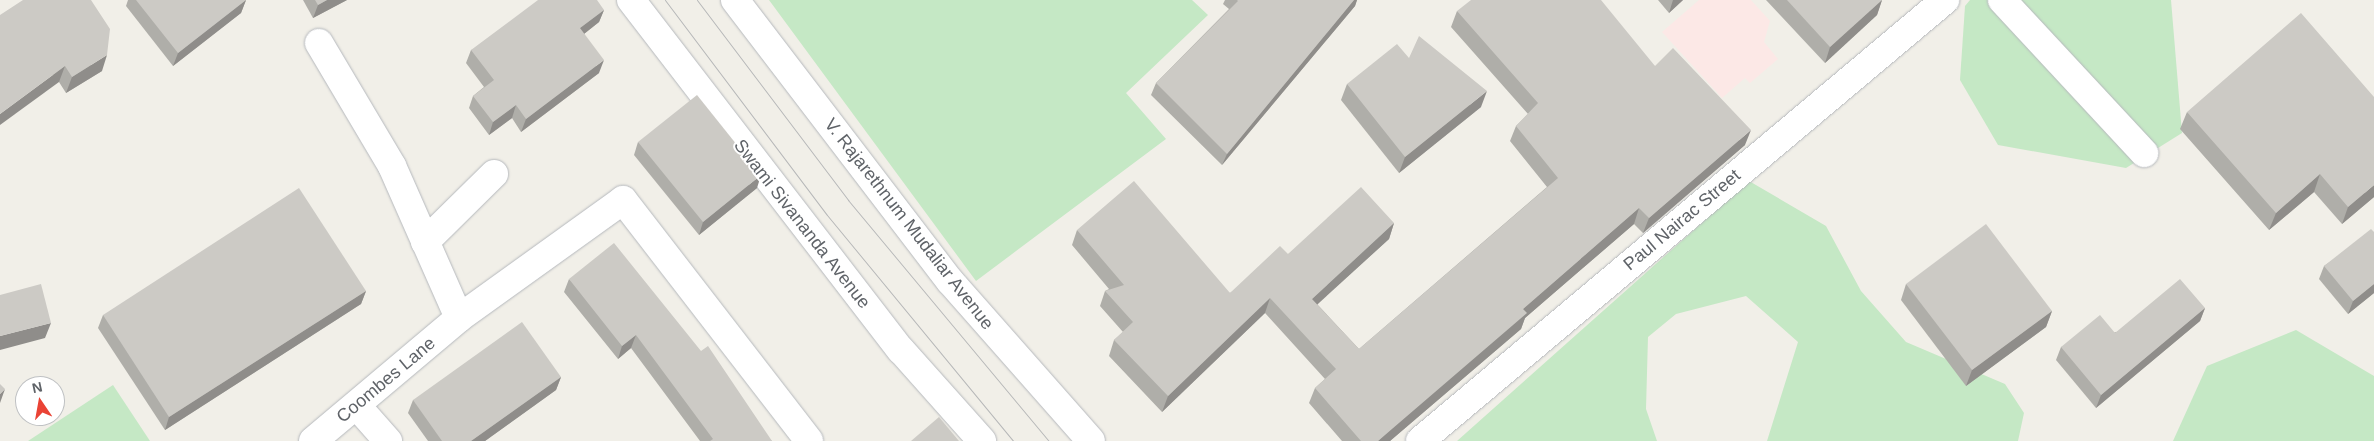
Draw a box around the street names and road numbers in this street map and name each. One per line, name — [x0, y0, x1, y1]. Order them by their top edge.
street label: V. Rajarethnum Mudaliar Avenue — [819, 114, 999, 334]
street label: Swami Sivananda Avenue — [729, 135, 875, 313]
street label: Paul Nairac Street — [1619, 165, 1745, 275]
street label: Coombes Lane — [332, 332, 440, 428]

